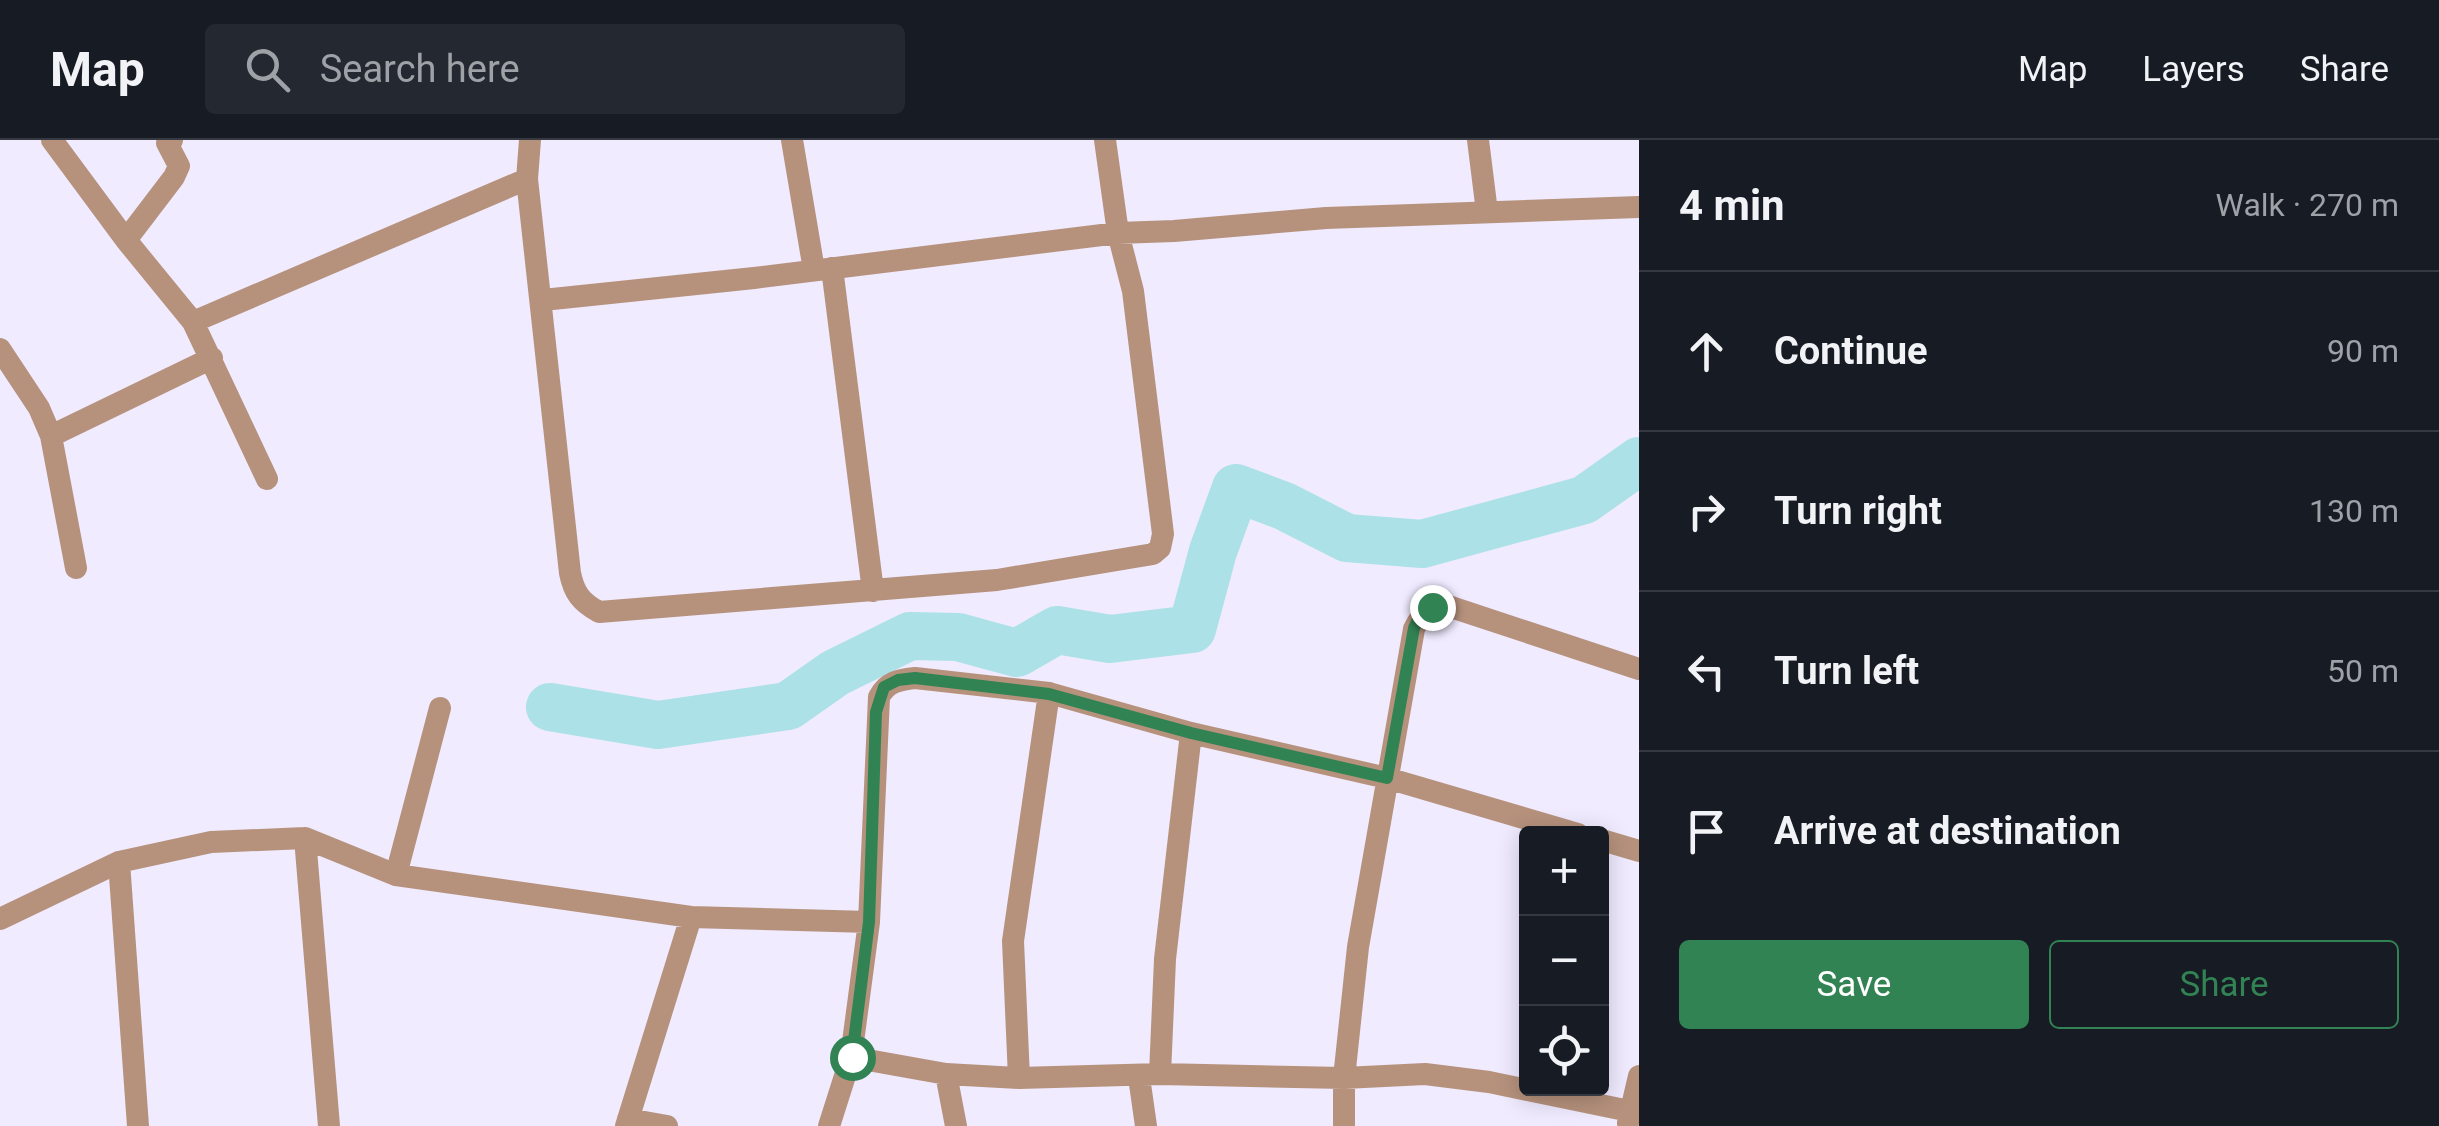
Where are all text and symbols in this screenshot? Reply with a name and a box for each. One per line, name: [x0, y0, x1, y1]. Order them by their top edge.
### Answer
search box: [205, 24, 905, 114]
text: Map: [50, 41, 145, 98]
icon: search: [240, 42, 295, 97]
text: Search here: [320, 47, 520, 91]
text: Map: [2018, 49, 2087, 90]
text: Layers: [2142, 49, 2245, 90]
text: Share: [2300, 49, 2389, 90]
text: 4 min: [1679, 181, 1785, 230]
text: Walk · 270 m: [2216, 186, 2399, 224]
icon: ahead: [1679, 324, 1734, 379]
text: Continue: [1774, 329, 1928, 373]
text: 90 m: [2327, 332, 2399, 370]
icon: right: [1679, 484, 1734, 539]
text: Turn right: [1774, 489, 1942, 533]
text: 130 m: [2309, 492, 2399, 530]
route end: [1410, 585, 1456, 631]
icon: left: [1679, 644, 1734, 699]
text: Turn left: [1774, 649, 1919, 693]
text: 50 m: [2327, 652, 2399, 690]
icon: arrive: [1679, 804, 1734, 859]
text: Arrive at destination: [1774, 809, 2121, 853]
map controls: [1519, 826, 1609, 1096]
button: +: [1519, 826, 1609, 916]
button: −: [1519, 916, 1609, 1006]
button: Save: [1679, 940, 2029, 1029]
button: Share: [2049, 940, 2399, 1029]
button: locate: [1519, 1006, 1609, 1096]
route start: [830, 1035, 876, 1081]

